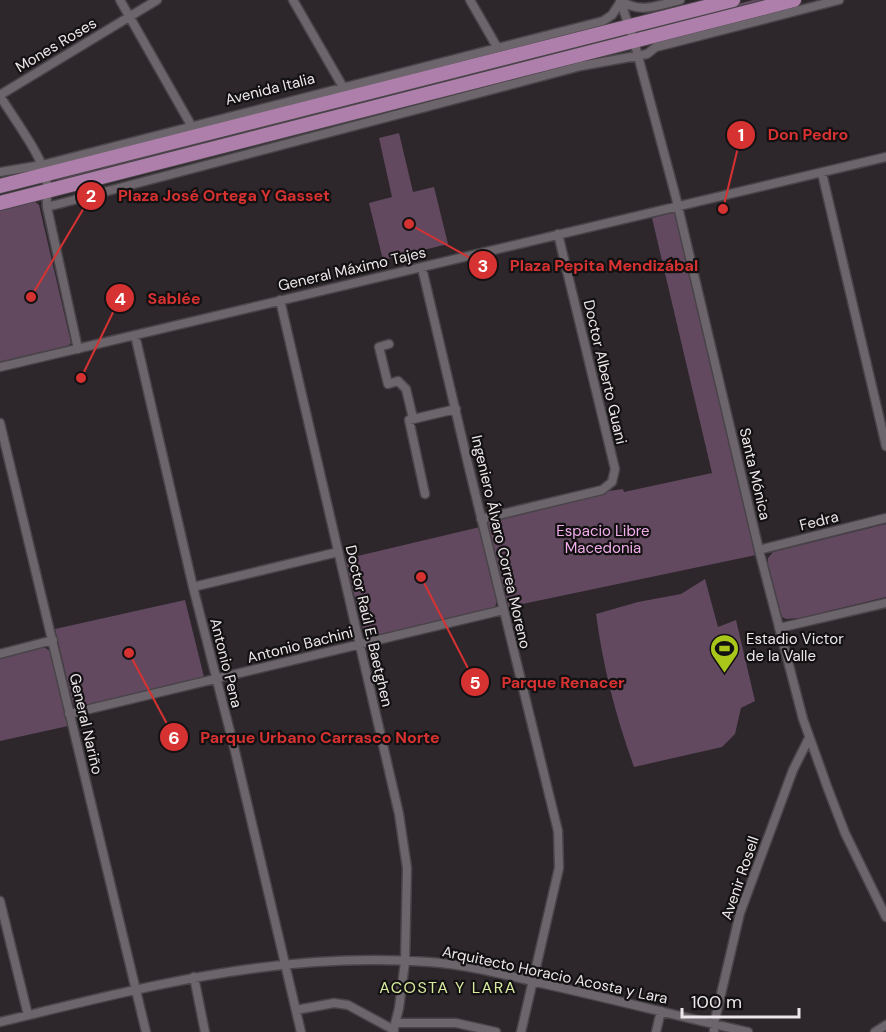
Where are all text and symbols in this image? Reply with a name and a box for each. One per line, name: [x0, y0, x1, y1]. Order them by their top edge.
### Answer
street label: Mones Roses: [12, 13, 100, 77]
street label: Avenida Italia: [223, 68, 317, 110]
callout: Don Pedro: [726, 118, 860, 152]
text: 1: [738, 123, 744, 147]
text: Don Pedro: [768, 124, 848, 145]
callout: Plaza José Ortega Y Gasset: [76, 179, 342, 213]
text: 2: [86, 184, 96, 208]
text: Plaza José Ortega Y Gasset: [118, 185, 330, 206]
street label: General Máximo Tajes: [276, 242, 428, 296]
callout: Plaza Pepita Mendizábal: [468, 248, 710, 282]
text: 3: [478, 254, 488, 278]
text: Plaza Pepita Mendizábal: [510, 255, 698, 276]
callout: Sablée: [105, 281, 212, 315]
text: 4: [114, 287, 126, 311]
text: Sablée: [147, 288, 201, 309]
street label: Doctor Alberto Guani: [579, 298, 631, 446]
street label: Santa Mónica: [735, 426, 775, 522]
street label: Ingeniero Álvaro Correa Moreno: [467, 433, 535, 651]
street label: Fedra: [797, 507, 841, 535]
park label: Espacio Libre Macedonia: [556, 521, 650, 558]
street label: Doctor Raúl E. Baetghen: [341, 543, 397, 709]
street label: Antonio Pena: [205, 616, 247, 710]
street label: Antonio Bachini: [245, 622, 355, 668]
place label: Estadio Victor de la Valle: [746, 629, 844, 666]
sports icon: Estadio Victor de la Valle: [709, 632, 741, 674]
callout: Parque Renacer: [460, 665, 637, 699]
street label: General Nariño: [65, 671, 107, 777]
text: 5: [469, 671, 481, 695]
text: Parque Renacer: [501, 672, 625, 693]
callout: Parque Urbano Carrasco Norte: [159, 720, 452, 754]
text: 6: [168, 726, 180, 750]
text: Parque Urbano Carrasco Norte: [200, 727, 440, 748]
street label: Avenir Rosell: [716, 834, 764, 922]
street label: Arquitecto Horacio Acosta y Lara: [440, 941, 670, 1009]
district label: ACOSTA Y LARA: [379, 977, 517, 998]
scale bar: [682, 981, 799, 1019]
text: 100 m: [691, 990, 742, 1014]

